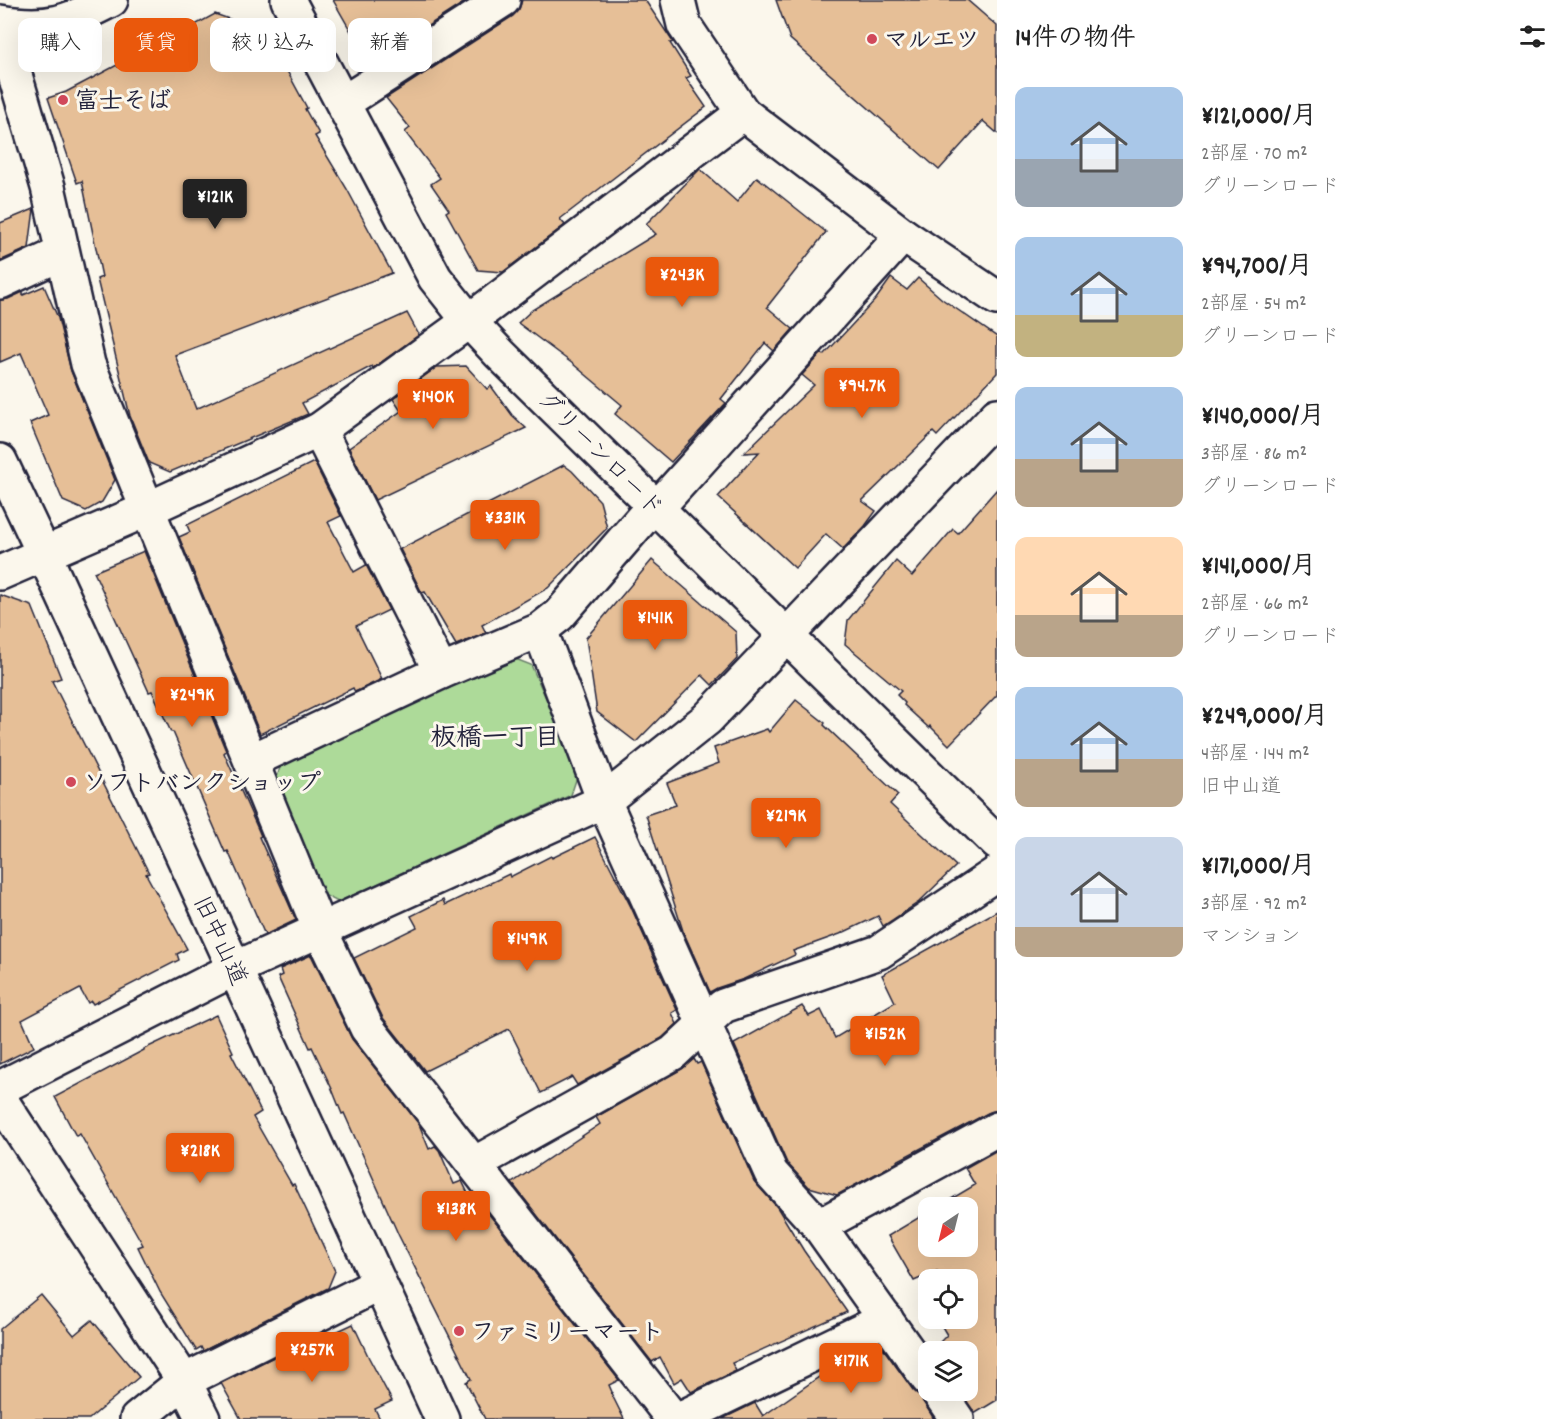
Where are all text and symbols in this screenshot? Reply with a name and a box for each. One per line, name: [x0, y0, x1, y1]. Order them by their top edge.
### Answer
chip: 購入: [18, 18, 102, 72]
chip: 賃貸: [114, 18, 198, 72]
chip: 絞り込み: [210, 18, 336, 72]
chip: 新着: [348, 18, 432, 72]
icon: filters: [1516, 20, 1549, 53]
text: 14件の物件: [1015, 21, 1135, 58]
place label: マルエツ: [884, 25, 980, 59]
marker: マルエツ: [865, 32, 879, 46]
place label: 富士そば: [75, 86, 171, 120]
marker: 富士そば: [56, 93, 70, 107]
text: ¥121,000/月: [1201, 99, 1317, 136]
icon: home: [1063, 111, 1135, 183]
text: 2部屋 · 70 m²: [1201, 141, 1308, 169]
text: グリーンロード: [1201, 174, 1340, 202]
pin: ¥121K: [173, 179, 257, 230]
text: ¥121K: [197, 184, 233, 212]
text: ¥94,700/月: [1201, 249, 1313, 286]
pin: ¥243K: [640, 257, 724, 308]
icon: home: [1063, 261, 1135, 333]
text: ¥243K: [660, 262, 704, 290]
text: 2部屋 · 54 m²: [1201, 291, 1307, 319]
text: グリーンロード: [1201, 324, 1340, 352]
pin: ¥94.7K: [813, 368, 911, 419]
text: ¥94.7K: [838, 373, 886, 401]
pin: ¥140K: [391, 379, 475, 430]
text: ¥140K: [412, 384, 454, 412]
street label: グリーンロード: [528, 384, 670, 526]
text: ¥140,000/月: [1201, 399, 1325, 436]
icon: home: [1063, 411, 1135, 483]
text: 3部屋 · 86 m²: [1201, 441, 1307, 469]
text: グリーンロード: [1201, 474, 1340, 502]
pin: ¥331K: [463, 500, 547, 551]
text: ¥331K: [484, 505, 526, 533]
text: ¥141,000/月: [1201, 549, 1317, 586]
icon: home: [1063, 561, 1135, 633]
text: 2部屋 · 66 m²: [1201, 591, 1309, 619]
pin: ¥141K: [613, 600, 697, 651]
text: ¥141K: [637, 605, 673, 633]
text: グリーンロード: [1201, 624, 1340, 652]
pin: ¥249K: [150, 677, 234, 728]
text: ¥249K: [169, 682, 215, 710]
text: ¥249,000/月: [1201, 699, 1329, 736]
icon: home: [1063, 711, 1135, 783]
district label: 板橋一丁目: [430, 721, 560, 758]
text: 4部屋 · 144 m²: [1201, 741, 1310, 769]
place label: ソフトバンクショップ: [83, 768, 321, 802]
text: 旧中山道: [1201, 774, 1281, 802]
marker: ソフトバンクショップ: [64, 775, 78, 789]
pin: ¥219K: [744, 798, 828, 849]
text: ¥219K: [765, 803, 807, 831]
text: ¥171,000/月: [1201, 849, 1316, 886]
icon: home: [1063, 861, 1135, 933]
street label: 旧中山道: [183, 891, 254, 992]
text: 3部屋 · 92 m²: [1201, 891, 1307, 919]
pin: ¥149K: [485, 921, 569, 972]
text: マンション: [1201, 924, 1300, 952]
text: ¥149K: [507, 926, 547, 954]
pin: ¥152K: [843, 1016, 927, 1067]
text: ¥152K: [864, 1021, 906, 1049]
pin: ¥218K: [158, 1133, 242, 1184]
text: ¥218K: [180, 1138, 220, 1166]
pin: ¥138K: [414, 1191, 498, 1242]
text: ¥138K: [436, 1196, 476, 1224]
north arrow: [918, 1197, 978, 1257]
map controls: [918, 1197, 978, 1401]
button: locate: [918, 1269, 978, 1329]
place label: ファミリーマート: [471, 1317, 664, 1351]
marker: ファミリーマート: [452, 1324, 466, 1338]
pin: ¥257K: [270, 1332, 354, 1383]
text: ¥257K: [290, 1337, 334, 1365]
button: layers: [918, 1341, 978, 1401]
pin: ¥171K: [809, 1343, 893, 1394]
text: ¥171K: [833, 1348, 869, 1376]

